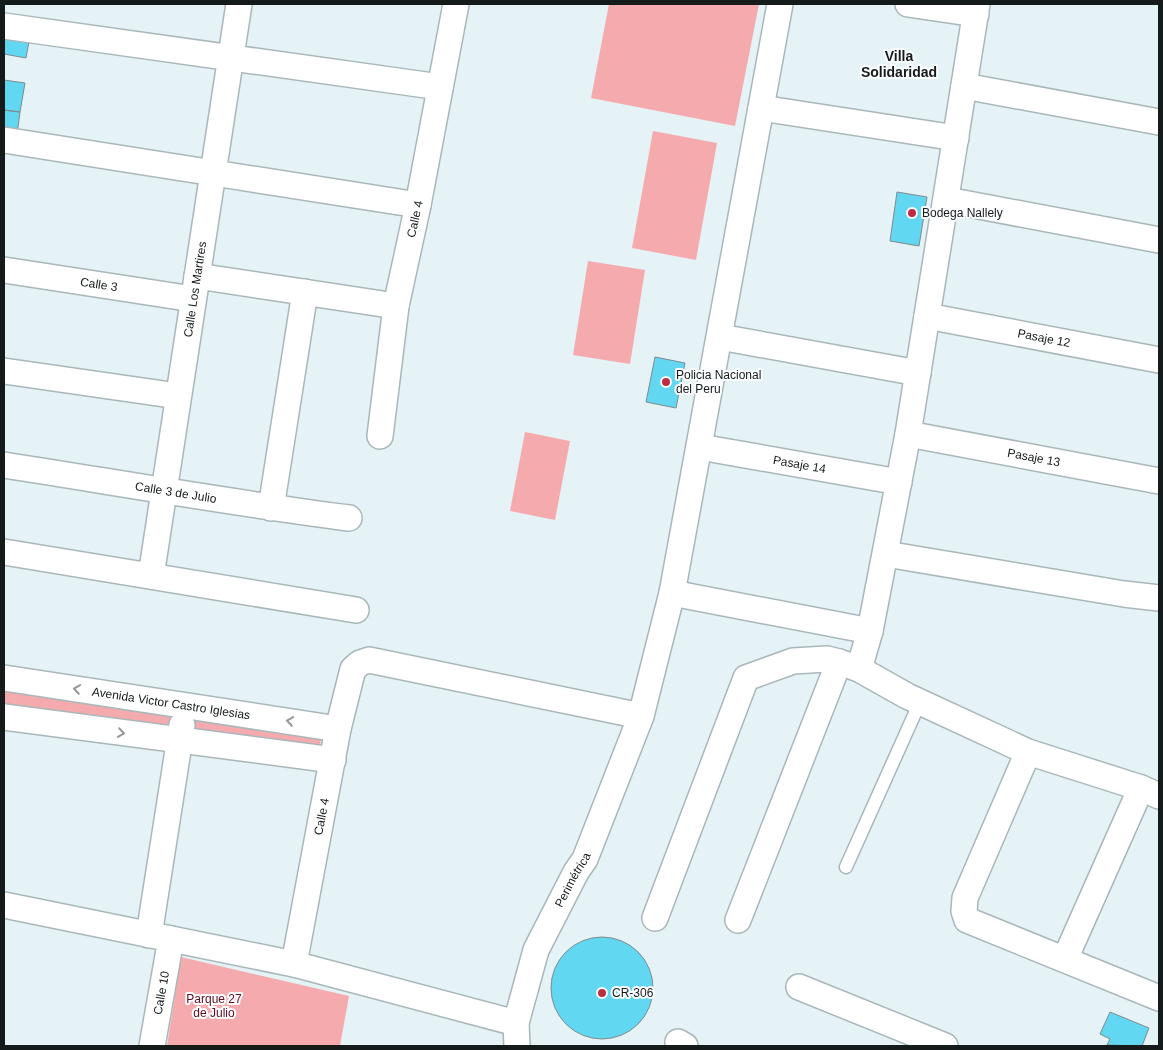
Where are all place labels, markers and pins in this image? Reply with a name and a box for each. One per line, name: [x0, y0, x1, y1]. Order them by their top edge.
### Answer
place label: Bodega Nallely: [922, 206, 1003, 220]
marker: Bodega Nallely: [906, 207, 918, 219]
place label: Policia Nacional del Peru: [676, 368, 761, 396]
marker: Policia Nacional del Peru: [660, 376, 672, 388]
place label: CR-306: [612, 986, 654, 1000]
marker: CR-306: [596, 987, 608, 999]

